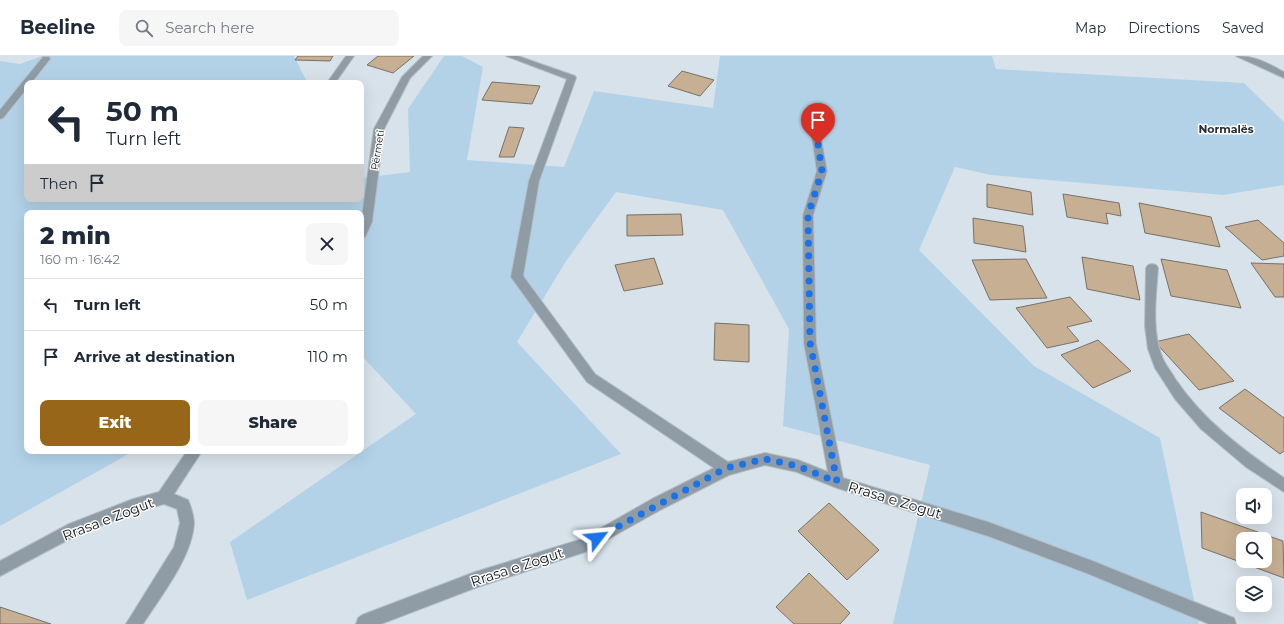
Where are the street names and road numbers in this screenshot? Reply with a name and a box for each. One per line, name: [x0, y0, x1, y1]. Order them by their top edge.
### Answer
street label: Përmeti: [368, 129, 387, 171]
street label: Rrasa e Zogut: [846, 477, 944, 523]
street label: Rrasa e Zogut: [60, 493, 157, 545]
street label: Rrasa e Zogut: [468, 543, 566, 590]

